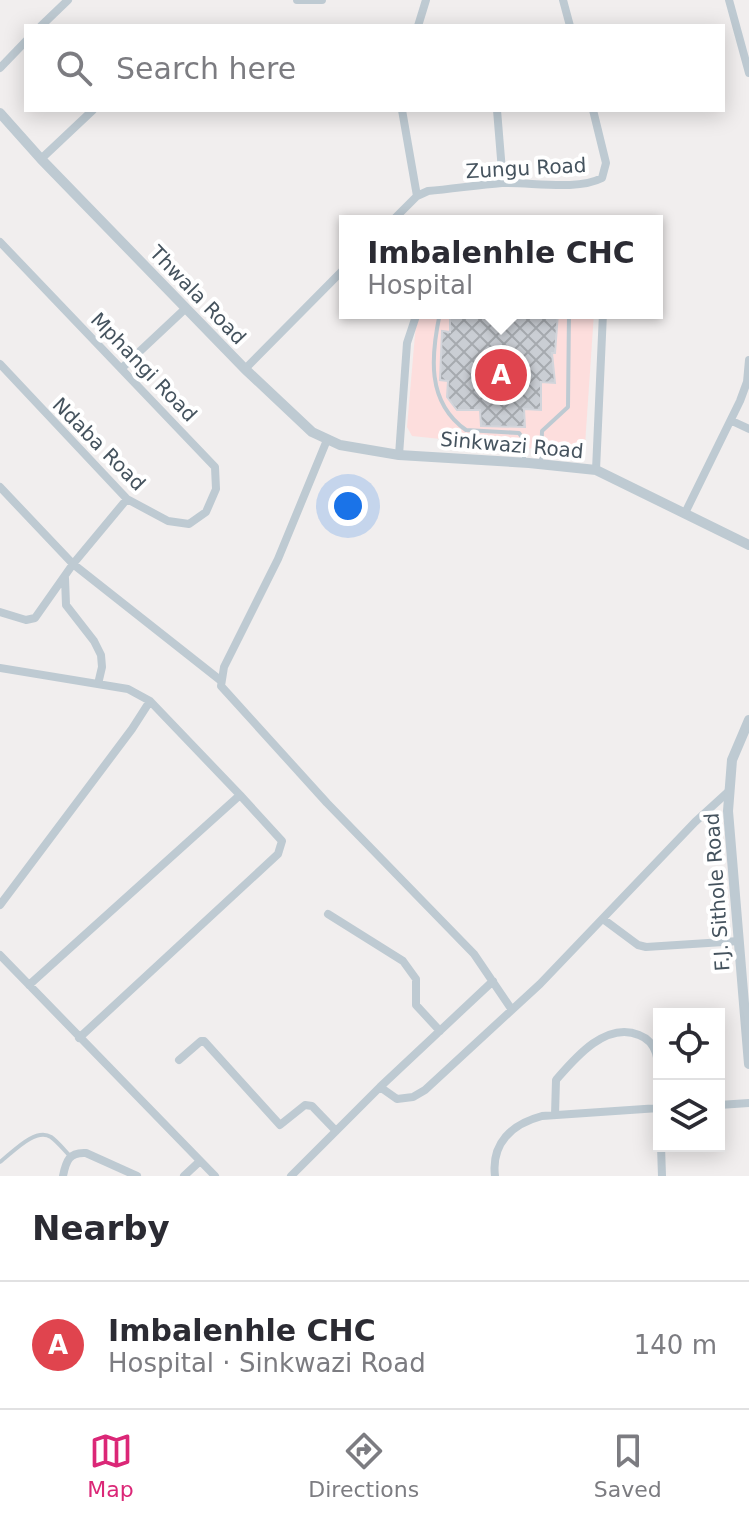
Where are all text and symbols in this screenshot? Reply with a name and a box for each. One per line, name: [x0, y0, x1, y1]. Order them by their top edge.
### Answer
search box: [24, 24, 725, 112]
icon: search: [52, 46, 96, 90]
text: Search here: [116, 51, 296, 86]
street label: Zungu Road: [465, 153, 587, 183]
popup: [339, 215, 663, 319]
text: Imbalenhle CHC: [367, 235, 635, 270]
street label: Thwala Road: [144, 240, 251, 349]
text: Hospital: [367, 270, 473, 300]
street label: Mphangi Road: [86, 307, 202, 427]
pin: A: [475, 345, 527, 405]
street label: Ndaba Road: [48, 393, 150, 495]
street label: Sinkwazi Road: [439, 427, 585, 463]
your location: [328, 486, 368, 526]
street label: F.J. Sithole Road: [699, 812, 735, 972]
map controls: [653, 1008, 725, 1152]
button: locate: [653, 1008, 725, 1080]
button: layers: [653, 1080, 725, 1152]
text: Nearby: [32, 1208, 170, 1248]
text: Imbalenhle CHC: [108, 1313, 376, 1348]
text: A: [48, 1330, 68, 1360]
text: 140 m: [634, 1330, 717, 1360]
text: Hospital · Sinkwazi Road: [108, 1348, 426, 1378]
tab: Map: [87, 1429, 134, 1502]
tab: Directions: [308, 1429, 419, 1502]
tab: Saved: [594, 1429, 662, 1502]

